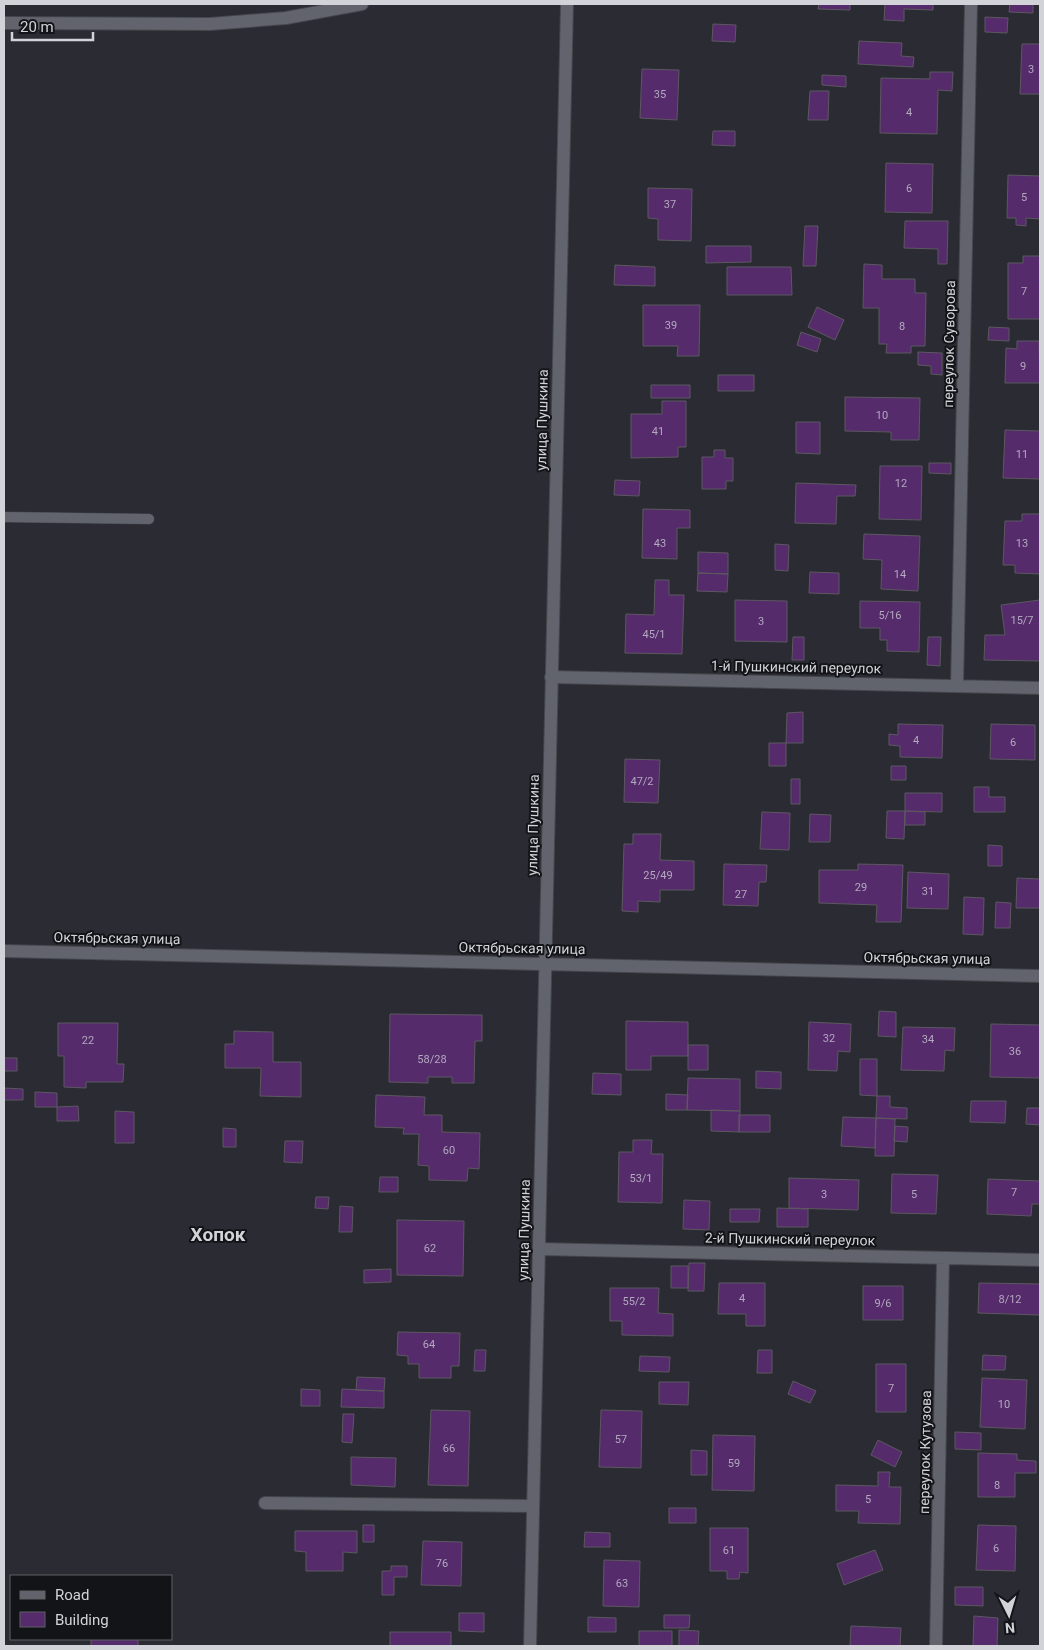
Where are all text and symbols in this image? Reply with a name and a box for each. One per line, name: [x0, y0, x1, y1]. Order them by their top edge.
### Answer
scale bar: [12, 10, 94, 42]
text: 20 m: [20, 18, 54, 36]
house number: 3: [1028, 63, 1034, 76]
house number: 35: [654, 88, 666, 101]
house number: 4: [906, 106, 912, 119]
house number: 6: [906, 182, 912, 195]
house number: 5: [1021, 191, 1027, 204]
house number: 37: [664, 198, 676, 211]
street label: переулок Суворова: [940, 280, 958, 408]
house number: 7: [1021, 285, 1027, 298]
house number: 39: [665, 319, 677, 332]
house number: 8: [899, 320, 905, 333]
house number: 9: [1020, 360, 1026, 373]
street label: улица Пушкина: [533, 369, 551, 471]
house number: 10: [876, 409, 888, 422]
house number: 41: [652, 425, 664, 438]
house number: 11: [1016, 448, 1028, 461]
house number: 12: [895, 477, 907, 490]
house number: 43: [654, 537, 666, 550]
house number: 13: [1016, 537, 1028, 550]
house number: 14: [894, 568, 906, 581]
house number: 5/16: [878, 609, 902, 622]
house number: 15/7: [1010, 614, 1034, 627]
house number: 3: [758, 615, 764, 628]
house number: 45/1: [642, 628, 666, 641]
street label: 1-й Пушкинский переулок: [711, 658, 882, 676]
house number: 4: [913, 734, 919, 747]
house number: 6: [1010, 736, 1016, 749]
street label: улица Пушкина: [524, 774, 542, 876]
house number: 47/2: [630, 775, 654, 788]
house number: 25/49: [643, 869, 673, 882]
house number: 29: [855, 881, 867, 894]
house number: 31: [922, 885, 934, 898]
house number: 27: [735, 888, 747, 901]
street label: Октябрьская улица: [53, 929, 181, 947]
street label: Октябрьская улица: [458, 939, 586, 957]
street label: Октябрьская улица: [863, 949, 991, 967]
house number: 32: [823, 1032, 835, 1045]
house number: 34: [922, 1033, 934, 1046]
house number: 22: [82, 1034, 94, 1047]
house number: 36: [1009, 1045, 1021, 1058]
house number: 58/28: [417, 1053, 447, 1066]
house number: 60: [443, 1144, 455, 1157]
house number: 53/1: [629, 1172, 653, 1185]
street label: улица Пушкина: [515, 1179, 533, 1281]
house number: 7: [1011, 1186, 1017, 1199]
house number: 3: [821, 1188, 827, 1201]
house number: 5: [911, 1188, 917, 1201]
district label: Хопок: [191, 1223, 246, 1246]
street label: 2-й Пушкинский переулок: [705, 1230, 876, 1248]
house number: 62: [424, 1242, 436, 1255]
house number: 4: [739, 1292, 745, 1305]
house number: 8/12: [998, 1293, 1022, 1306]
house number: 55/2: [622, 1295, 646, 1308]
house number: 9/6: [875, 1297, 891, 1310]
house number: 64: [423, 1338, 435, 1351]
house number: 7: [888, 1382, 894, 1395]
street label: переулок Кутузова: [916, 1390, 934, 1514]
house number: 10: [998, 1398, 1010, 1411]
house number: 57: [615, 1433, 627, 1446]
house number: 66: [443, 1442, 455, 1455]
house number: 59: [728, 1457, 740, 1470]
house number: 8: [994, 1479, 1000, 1492]
house number: 5: [865, 1493, 871, 1506]
house number: 6: [993, 1542, 999, 1555]
house number: 61: [723, 1544, 735, 1557]
house number: 76: [436, 1557, 448, 1570]
legend: [10, 1575, 172, 1640]
house number: 63: [616, 1577, 628, 1590]
text: Road: [55, 1586, 89, 1604]
north arrow: [984, 1590, 1034, 1640]
text: Building: [55, 1611, 109, 1629]
text: N: [1005, 1620, 1016, 1636]

